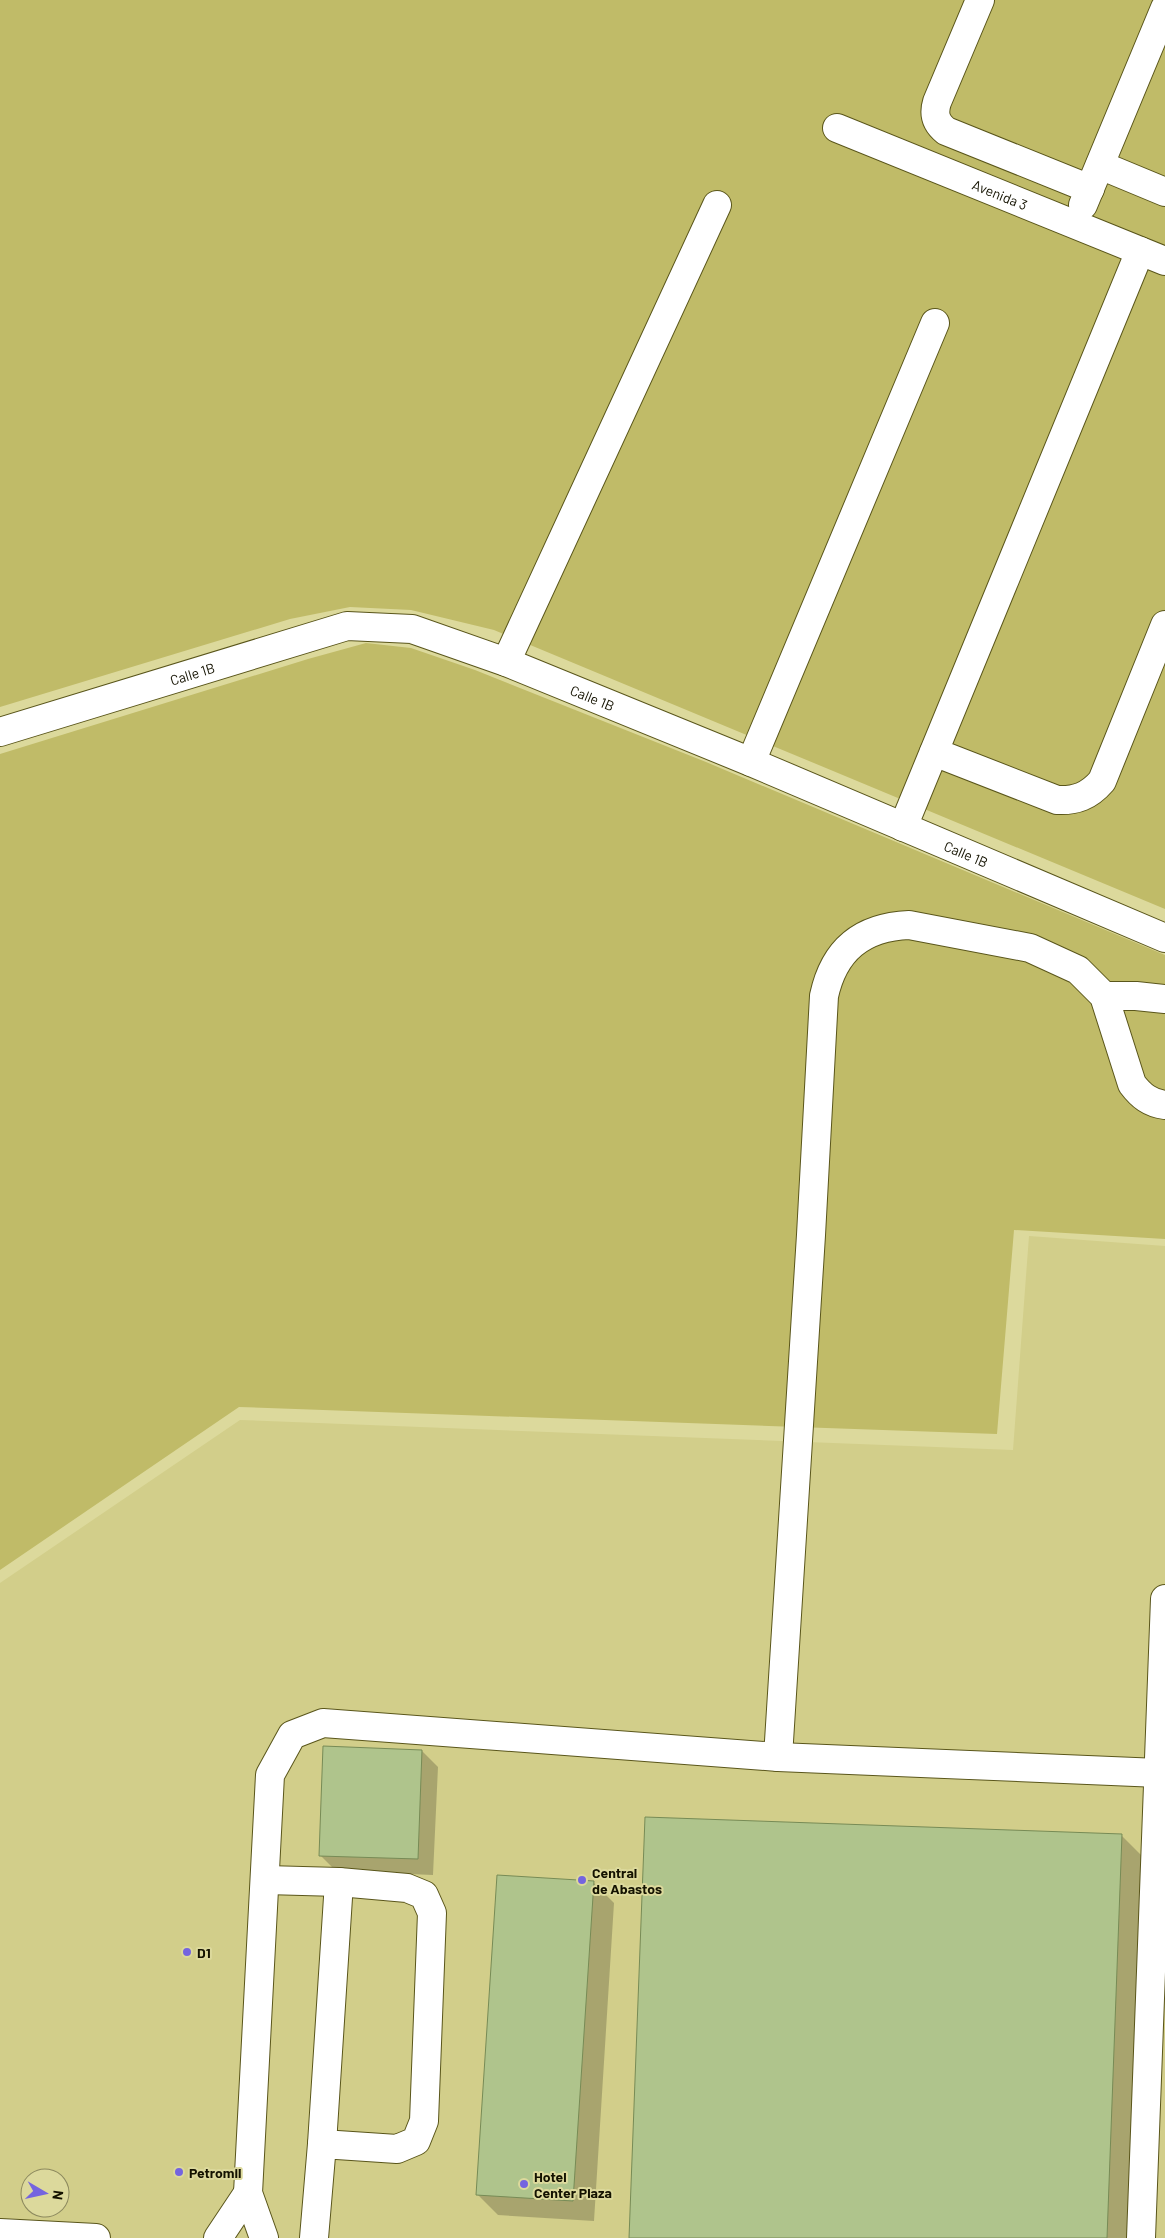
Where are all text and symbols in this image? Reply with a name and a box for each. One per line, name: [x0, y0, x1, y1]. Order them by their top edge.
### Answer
street label: Avenida 3: [970, 175, 1030, 213]
street label: Calle 1B: [168, 658, 217, 688]
street label: Calle 1B: [568, 681, 617, 714]
street label: Calle 1B: [942, 837, 991, 870]
place label: Central de Abastos: [592, 1864, 662, 1897]
marker: Central de Abastos: [576, 1874, 588, 1886]
place label: D1: [197, 1944, 211, 1961]
marker: D1: [181, 1946, 193, 1958]
place label: Petromil: [189, 2164, 241, 2181]
marker: Petromil: [173, 2166, 185, 2178]
north arrow: [20, 2168, 70, 2218]
place label: Hotel Center Plaza: [534, 2168, 612, 2201]
marker: Hotel Center Plaza: [518, 2178, 530, 2190]
text: N: [49, 2189, 67, 2201]

